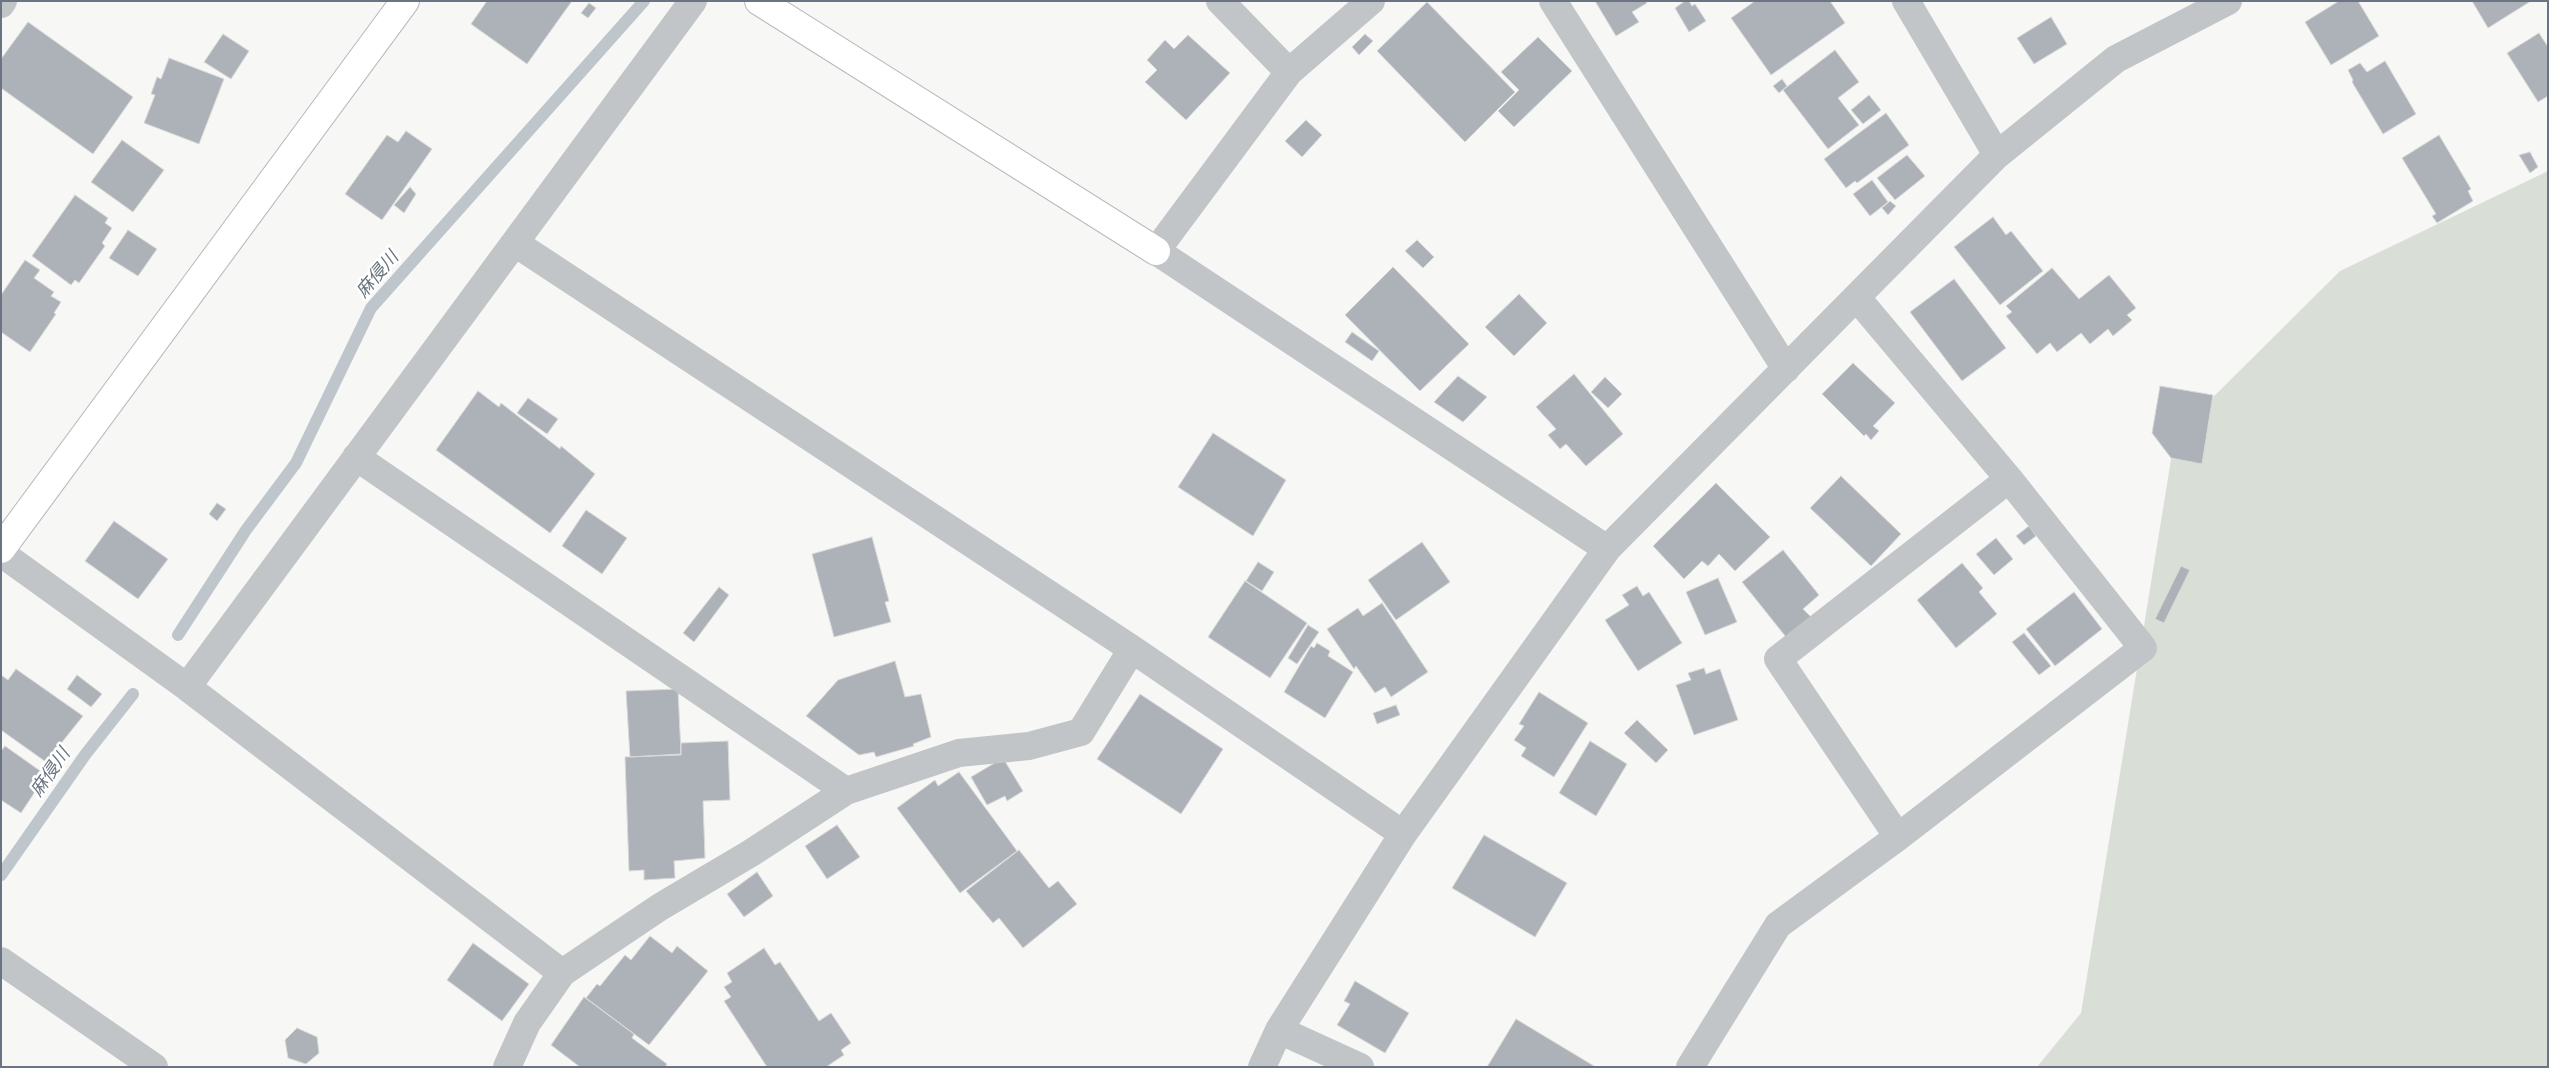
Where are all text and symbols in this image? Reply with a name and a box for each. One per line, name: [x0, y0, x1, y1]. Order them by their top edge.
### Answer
water label: 麻侵川: [352, 247, 404, 303]
water label: 麻侵川: [27, 745, 75, 801]

